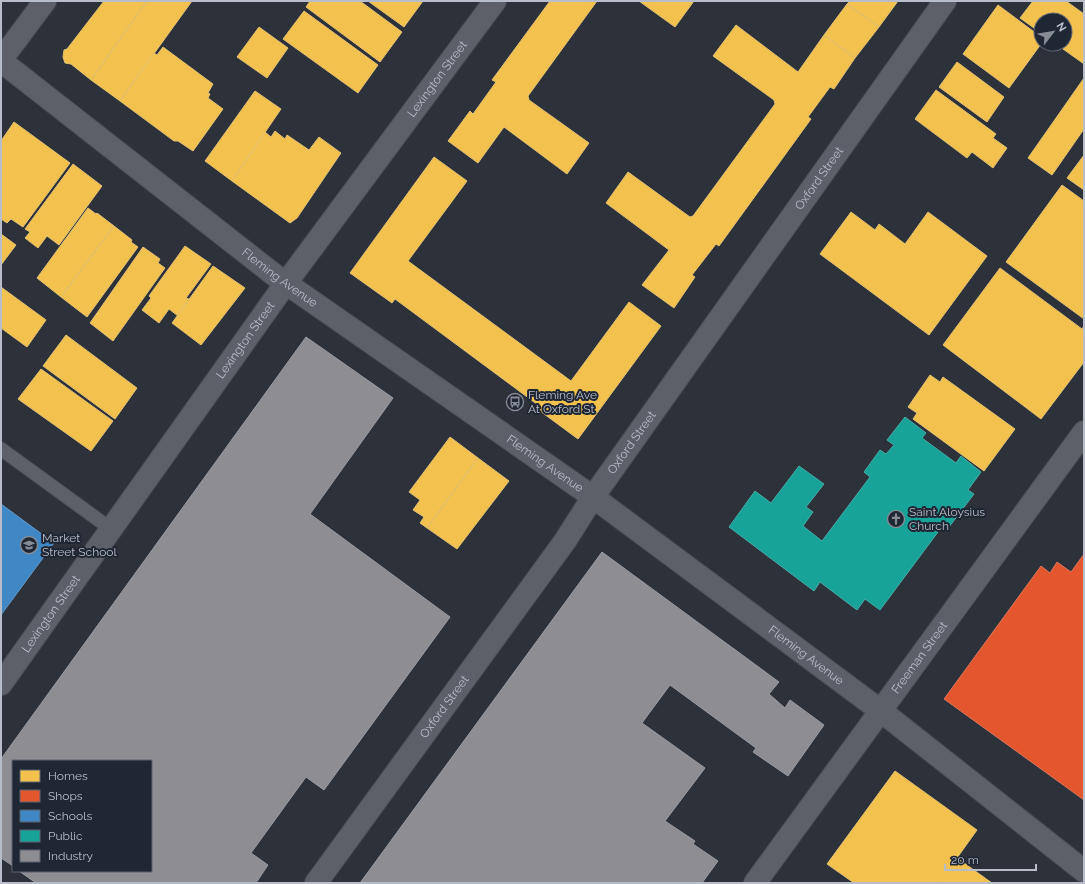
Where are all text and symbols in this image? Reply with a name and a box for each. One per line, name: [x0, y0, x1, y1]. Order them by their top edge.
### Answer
north arrow: [1033, 12, 1073, 52]
text: N: [1053, 20, 1069, 34]
street label: Lexington Street: [404, 38, 470, 120]
street label: Oxford Street: [792, 144, 846, 212]
street label: Fleming Avenue: [239, 245, 320, 310]
street label: Lexington Street: [213, 299, 278, 381]
place label: Fleming Ave At Oxford St: [528, 388, 597, 416]
bus stop icon: Fleming Ave At Oxford St: [505, 392, 525, 412]
street label: Oxford Street: [605, 408, 659, 477]
street label: Fleming Avenue: [504, 432, 586, 495]
place label: Saint Aloysius Church: [909, 505, 985, 533]
church icon: Saint Aloysius Church: [886, 509, 906, 529]
place label: Market Street School: [42, 531, 117, 559]
school or university icon: Market Street School: [19, 535, 39, 555]
street label: Lexington Street: [19, 573, 83, 655]
street label: Freeman Street: [889, 619, 950, 696]
street label: Fleming Avenue: [766, 623, 847, 688]
street label: Oxford Street: [417, 673, 472, 741]
legend: [12, 760, 152, 872]
text: Homes: [48, 769, 88, 783]
text: Shops: [48, 789, 83, 803]
text: Schools: [48, 809, 92, 823]
text: Public: [48, 829, 83, 843]
scale bar: [945, 846, 1036, 872]
text: Industry: [48, 849, 94, 863]
text: 20 m: [951, 853, 979, 867]

